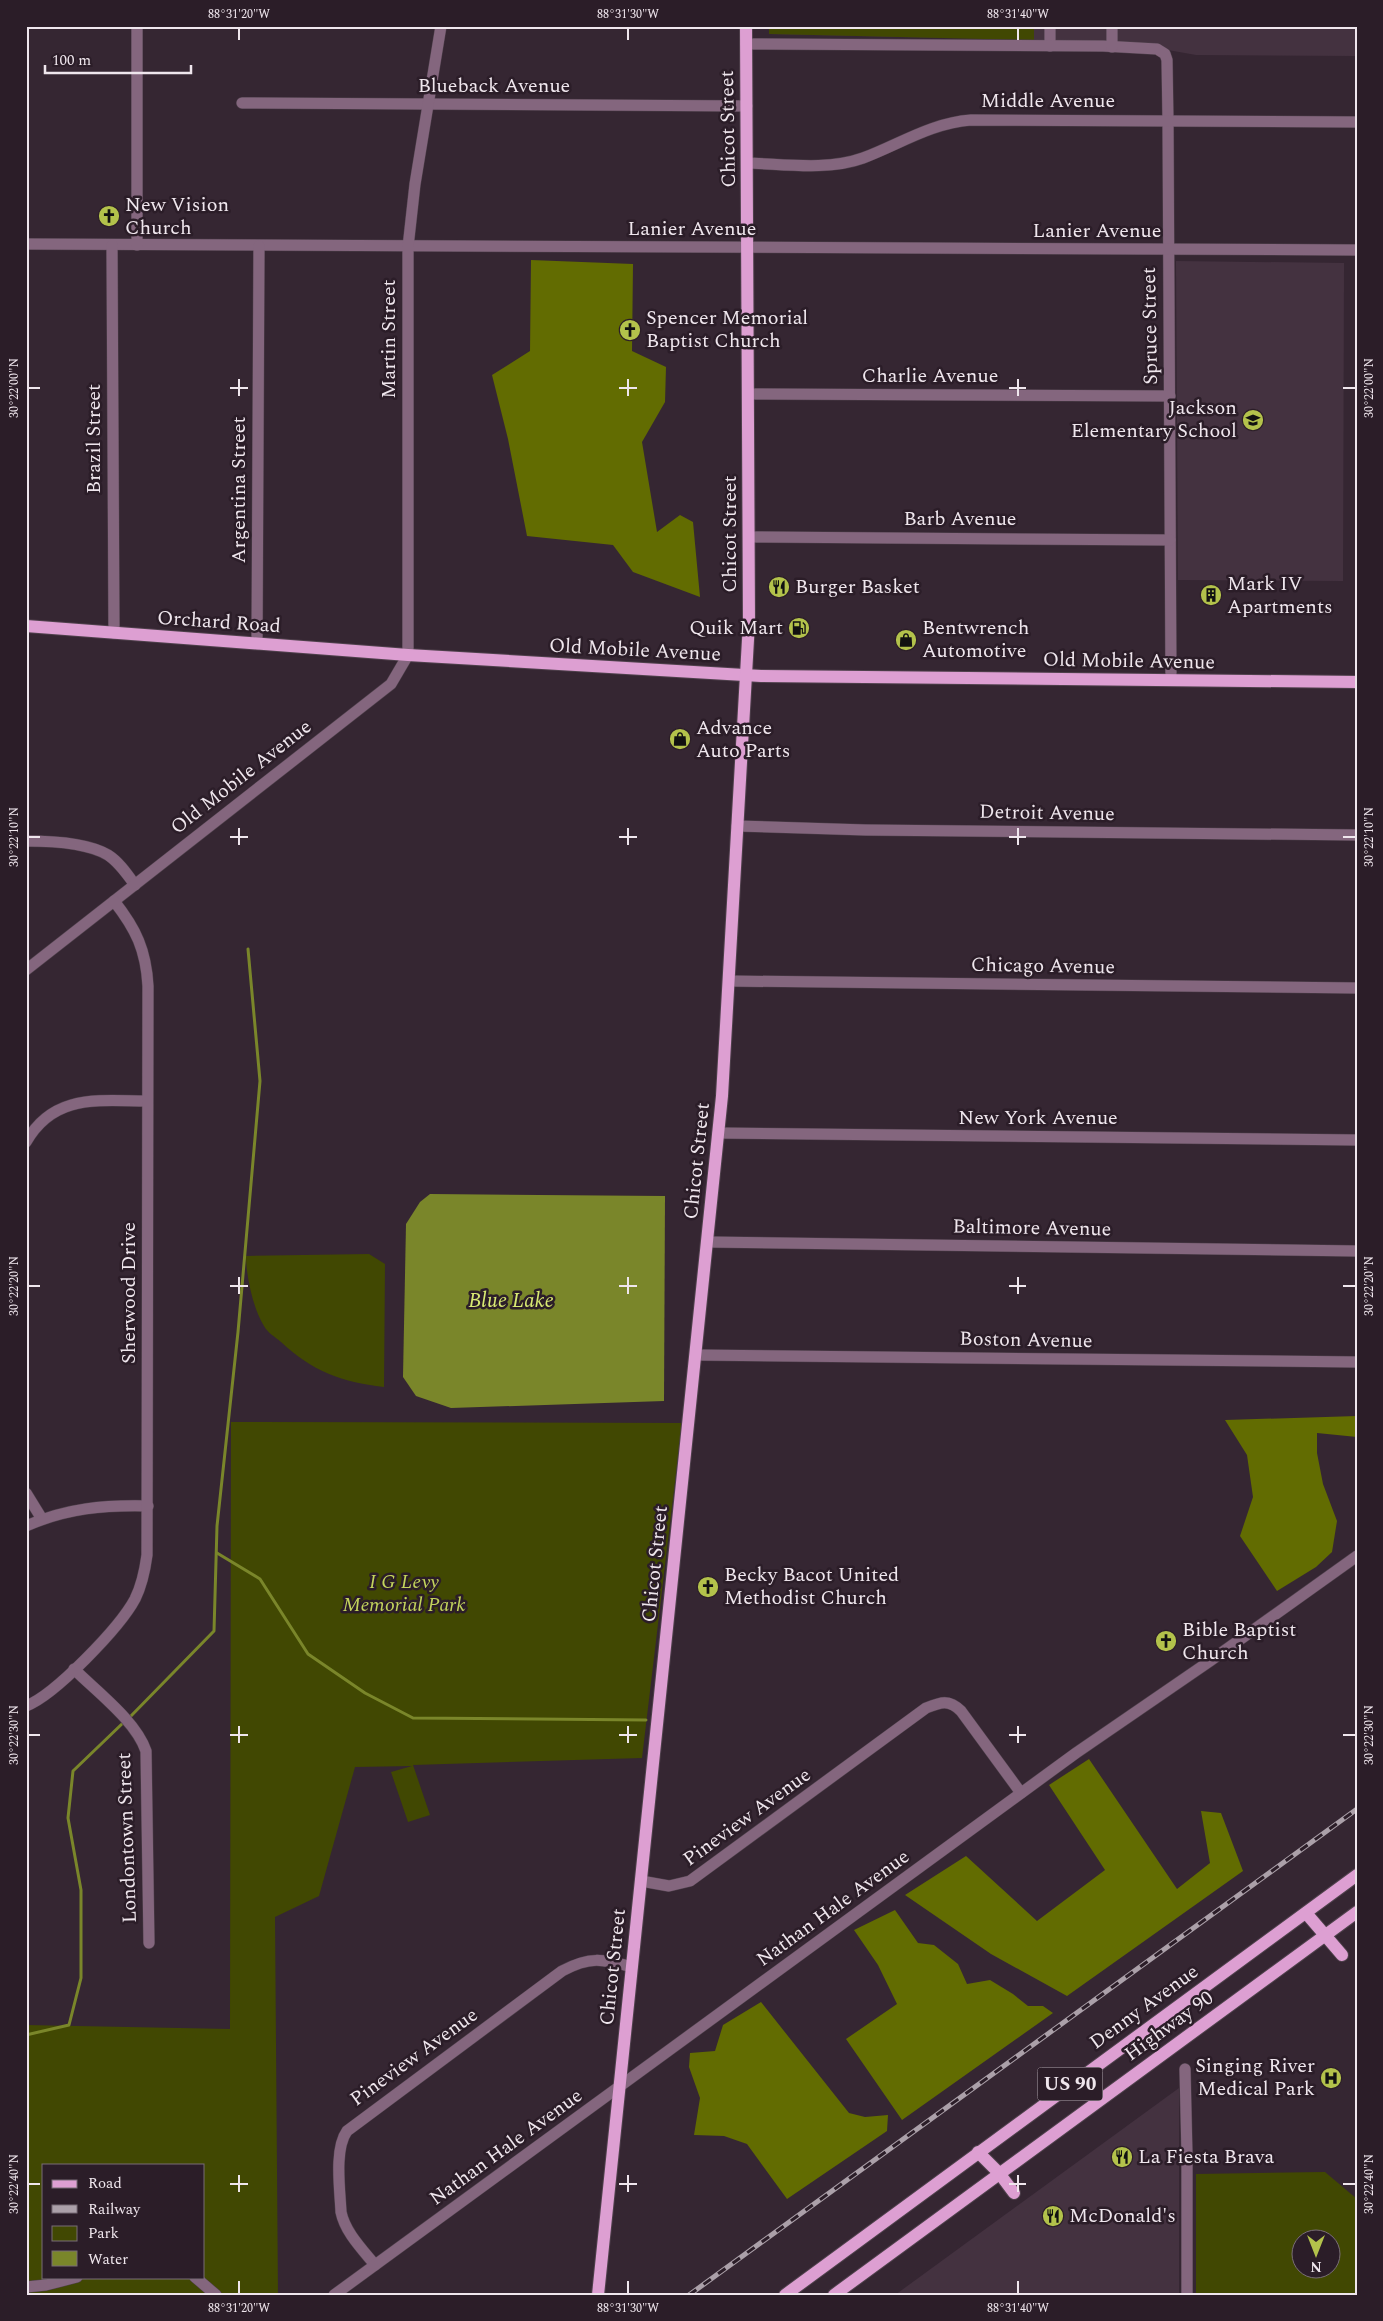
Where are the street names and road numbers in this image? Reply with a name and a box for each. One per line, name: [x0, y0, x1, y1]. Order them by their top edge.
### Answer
street label: Chicot Street: [712, 70, 744, 188]
street label: Blueback Avenue: [418, 71, 570, 101]
street label: Middle Avenue: [981, 86, 1115, 116]
street label: Lanier Avenue: [628, 214, 756, 244]
street label: Lanier Avenue: [1033, 216, 1161, 246]
street label: Spruce Street: [1134, 267, 1166, 385]
street label: Martin Street: [374, 279, 404, 399]
street label: Charlie Avenue: [862, 361, 998, 391]
street label: Brazil Street: [79, 384, 109, 494]
street label: Argentina Street: [224, 416, 254, 564]
street label: Chicot Street: [715, 475, 745, 593]
street label: Barb Avenue: [903, 504, 1017, 534]
street label: Orchard Road: [156, 603, 282, 641]
street label: Old Mobile Avenue: [548, 631, 722, 669]
street label: Old Mobile Avenue: [1043, 645, 1215, 677]
street label: Old Mobile Avenue: [164, 712, 318, 842]
street label: Detroit Avenue: [979, 797, 1115, 829]
street label: Chicago Avenue: [971, 950, 1115, 982]
street label: Chicot Street: [676, 1101, 718, 1221]
street label: New York Avenue: [958, 1103, 1118, 1133]
street label: Baltimore Avenue: [952, 1212, 1112, 1244]
street label: Sherwood Drive: [114, 1222, 144, 1364]
street label: Boston Avenue: [959, 1324, 1093, 1356]
street label: Chicot Street: [634, 1504, 676, 1624]
street label: Londontown Street: [109, 1752, 145, 1924]
street label: Pineview Avenue: [677, 1760, 817, 1874]
street label: Nathan Hale Avenue: [750, 1842, 916, 1974]
street label: Chicot Street: [592, 1907, 634, 2027]
street label: Denny Avenue: [1083, 1957, 1205, 2057]
street label: Highway 90: [1118, 1983, 1220, 2069]
street label: Pineview Avenue: [344, 2000, 484, 2114]
road number: US 90: [1038, 2068, 1102, 2100]
street label: Nathan Hale Avenue: [423, 2081, 589, 2213]

